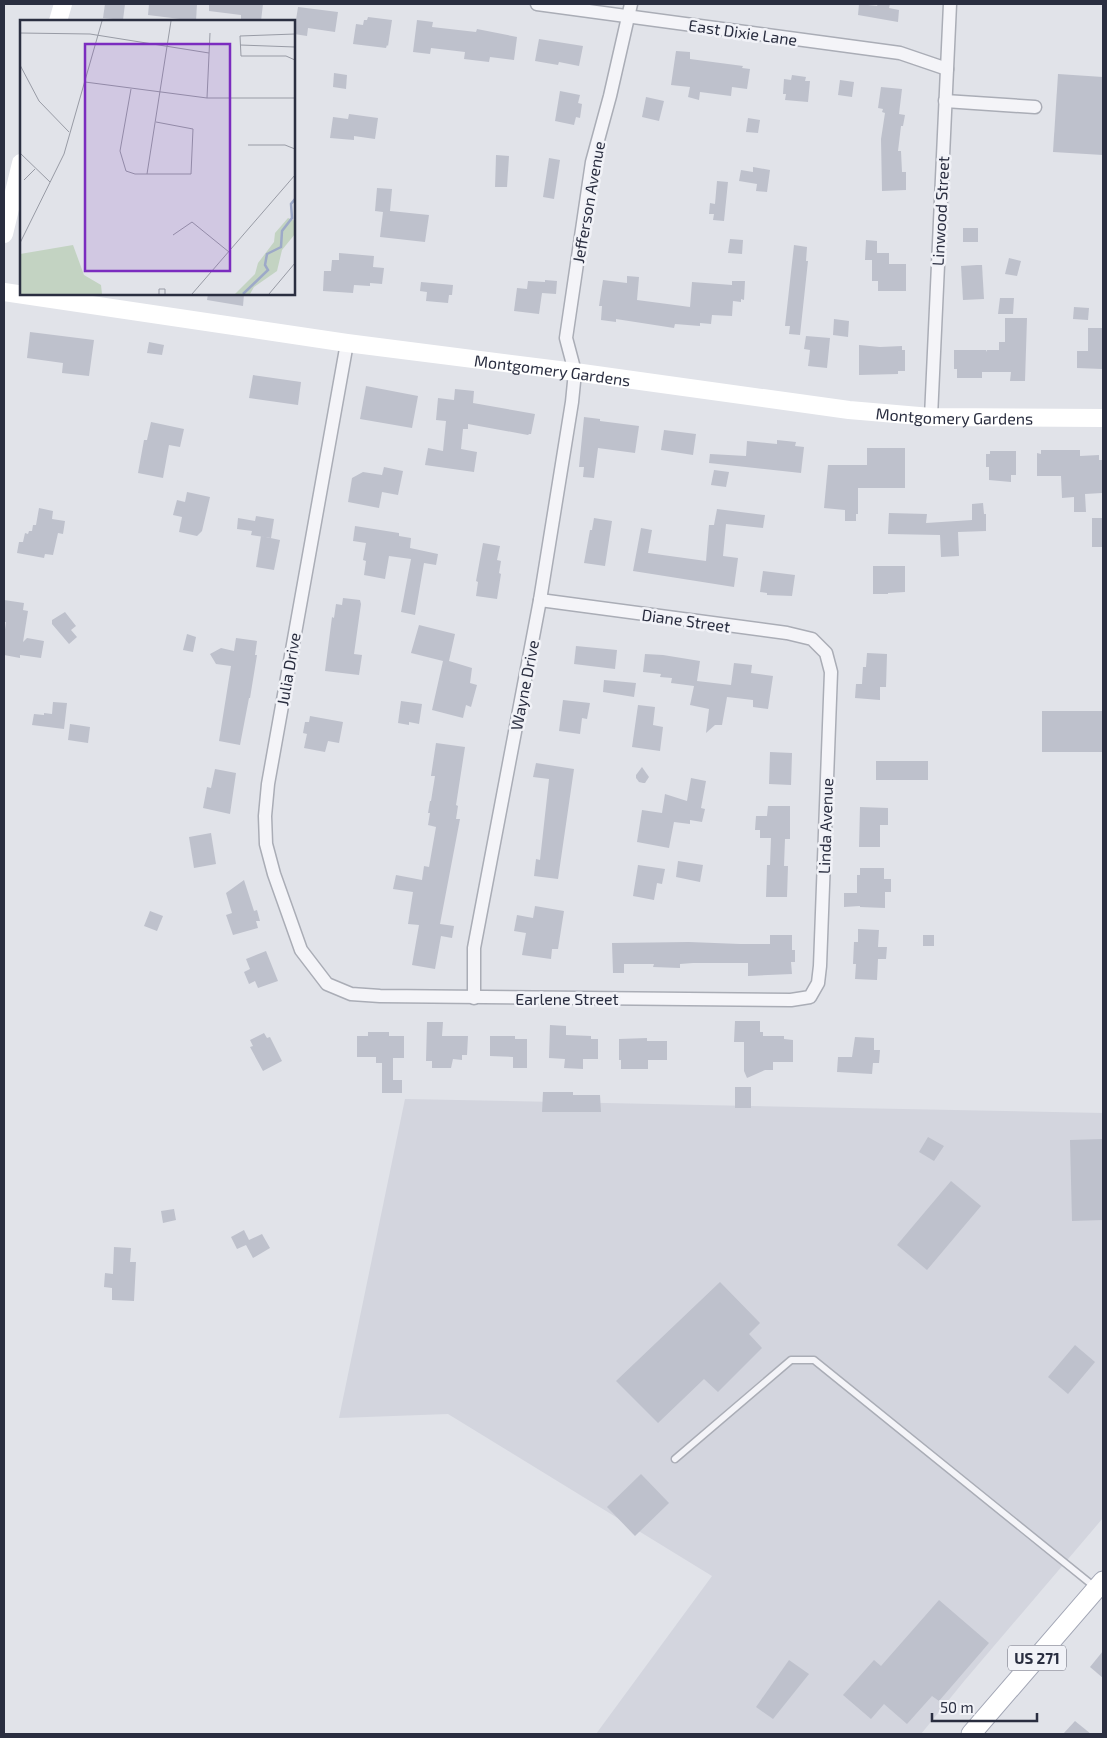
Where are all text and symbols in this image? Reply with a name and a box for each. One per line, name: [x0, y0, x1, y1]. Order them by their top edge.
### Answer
street label: East Dixie Lane: [687, 15, 799, 49]
inset map: [20, 20, 295, 295]
street label: Jefferson Avenue: [568, 139, 608, 265]
street label: Linwood Street: [928, 156, 952, 266]
street label: Montgomery Gardens: [473, 350, 632, 389]
street label: Montgomery Gardens: [875, 403, 1033, 427]
street label: Diane Street: [640, 604, 732, 636]
street label: Julia Drive: [272, 631, 304, 707]
street label: Wayne Drive: [506, 638, 542, 732]
street label: Linda Avenue: [814, 778, 836, 874]
street label: Earlene Street: [515, 989, 619, 1008]
road number: US 271: [1008, 1646, 1066, 1670]
scale bar: [932, 1690, 1037, 1722]
text: 50 m: [940, 1698, 974, 1716]

